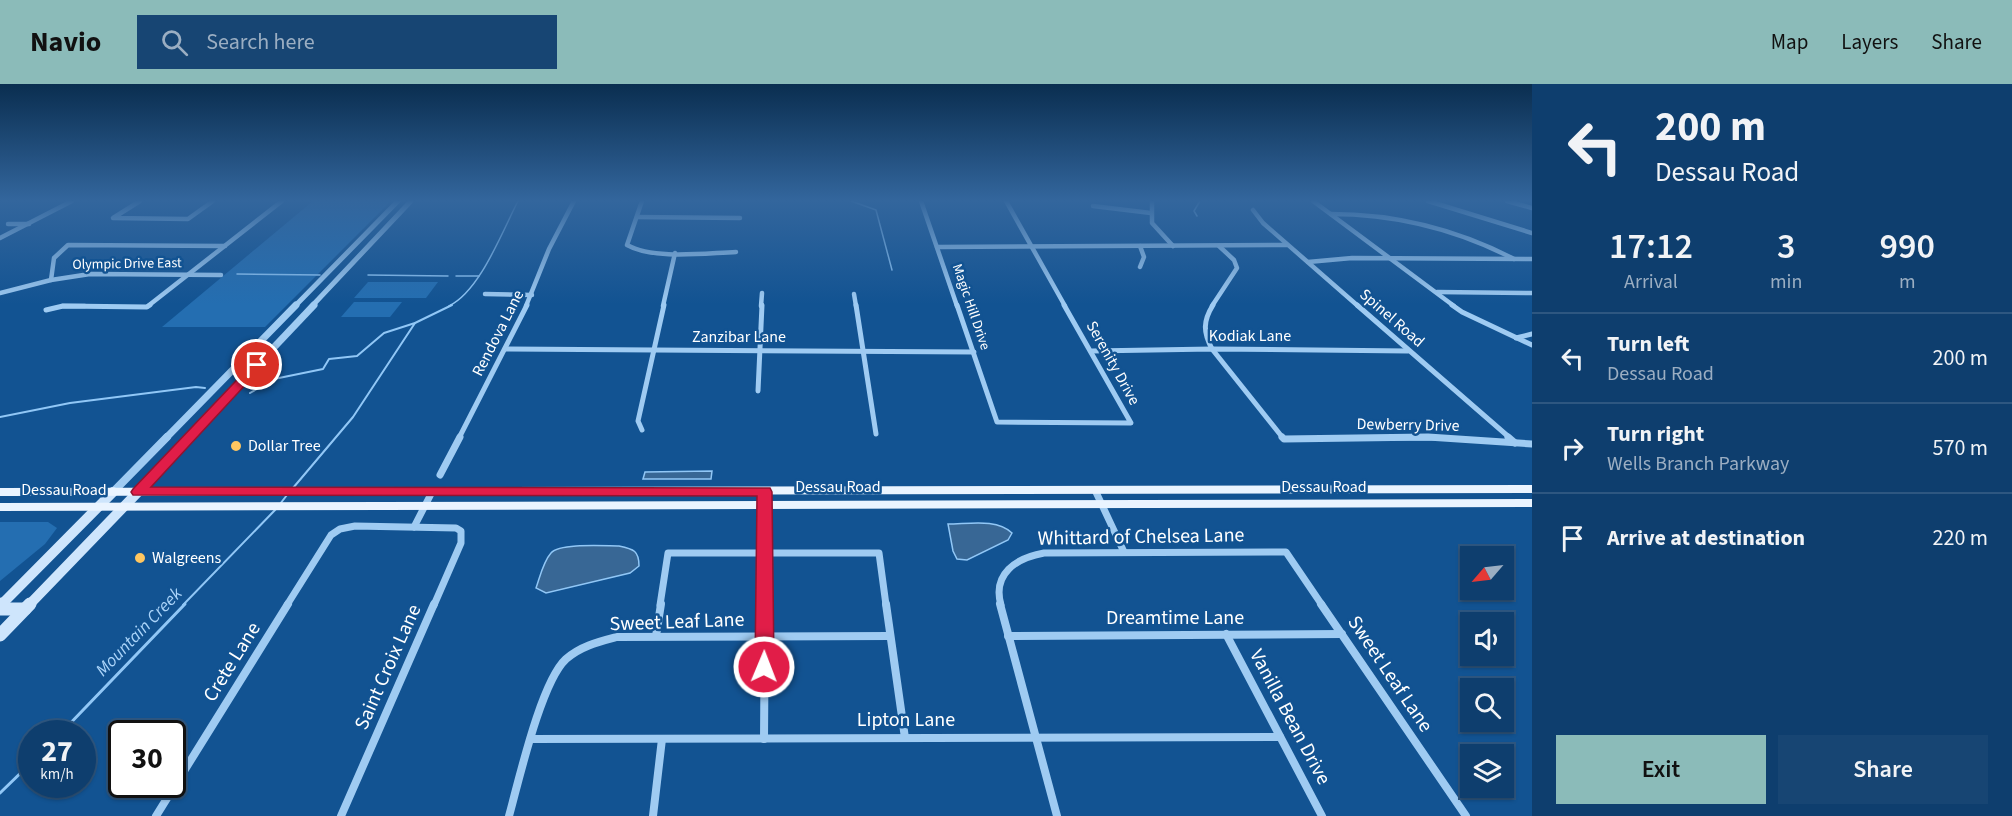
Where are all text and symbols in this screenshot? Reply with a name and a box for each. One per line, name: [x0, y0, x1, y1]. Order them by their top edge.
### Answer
search box: [137, 15, 557, 69]
text: Navio: [30, 22, 101, 62]
icon: search: [158, 26, 191, 59]
text: Search here: [206, 26, 315, 58]
text: Map: [1771, 27, 1808, 57]
text: Layers: [1841, 27, 1898, 57]
text: Share: [1931, 27, 1982, 57]
text: 200 m: [1655, 97, 1766, 157]
icon: left: [1556, 108, 1634, 186]
text: Dessau Road: [1655, 153, 1799, 192]
text: 17:12: [1609, 221, 1693, 272]
text: 3: [1777, 221, 1795, 272]
text: 990: [1879, 221, 1935, 272]
street label: Olympic Drive East: [72, 253, 182, 275]
street label: Magic Hill Drive: [947, 261, 995, 353]
text: Arrival: [1624, 268, 1678, 296]
text: min: [1770, 268, 1802, 296]
text: m: [1899, 268, 1915, 296]
street label: Spinel Road: [1355, 284, 1429, 352]
street label: Rendova Lane: [467, 286, 529, 380]
street label: Serenity Drive: [1081, 317, 1145, 409]
street label: Kodiak Lane: [1209, 325, 1291, 347]
street label: Zanzibar Lane: [692, 326, 786, 348]
text: Turn left: [1607, 328, 1689, 360]
pin: [231, 339, 282, 390]
icon: left: [1556, 342, 1589, 375]
text: 200 m: [1933, 342, 1988, 374]
icon: arrive: [240, 348, 273, 381]
text: Dessau Road: [1607, 360, 1714, 388]
street label: Dewberry Drive: [1356, 413, 1460, 437]
text: Turn right: [1607, 418, 1704, 450]
icon: right: [1556, 432, 1589, 465]
text: 570 m: [1933, 432, 1988, 464]
place label: Dollar Tree: [248, 435, 321, 457]
marker: Dollar Tree: [229, 439, 243, 453]
text: Wells Branch Parkway: [1607, 450, 1789, 478]
street label: Dessau Road: [795, 476, 881, 498]
street label: Dessau Road: [1281, 476, 1367, 498]
street label: Dessau Road: [21, 479, 107, 501]
street label: Whittard of Chelsea Lane: [1037, 521, 1245, 553]
icon: arrive: [1556, 522, 1589, 555]
text: Arrive at destination: [1607, 522, 1805, 554]
text: 220 m: [1933, 522, 1988, 554]
north arrow: [1460, 546, 1514, 600]
map controls: [1460, 546, 1514, 798]
place label: Walgreens: [152, 547, 222, 569]
marker: Walgreens: [133, 551, 147, 565]
water label: Mountain Creek: [90, 582, 188, 682]
street label: Saint Croix Lane: [348, 600, 428, 734]
street label: Dreamtime Lane: [1106, 604, 1244, 632]
street label: Sweet Leaf Lane: [609, 606, 745, 638]
street label: Sweet Leaf Lane: [1341, 610, 1439, 738]
button: sound: [1460, 612, 1514, 666]
street label: Crete Lane: [197, 617, 267, 707]
position arrow: [732, 635, 796, 699]
street label: Vanilla Bean Drive: [1242, 644, 1338, 790]
button: search: [1460, 678, 1514, 732]
street label: Lipton Lane: [857, 706, 955, 734]
speed limit sign: 30: [108, 720, 186, 798]
text: 27: [41, 730, 73, 773]
button: Exit: [1556, 735, 1766, 804]
button: Share: [1778, 735, 1988, 804]
button: layers: [1460, 744, 1514, 798]
text: km/h: [40, 764, 74, 785]

